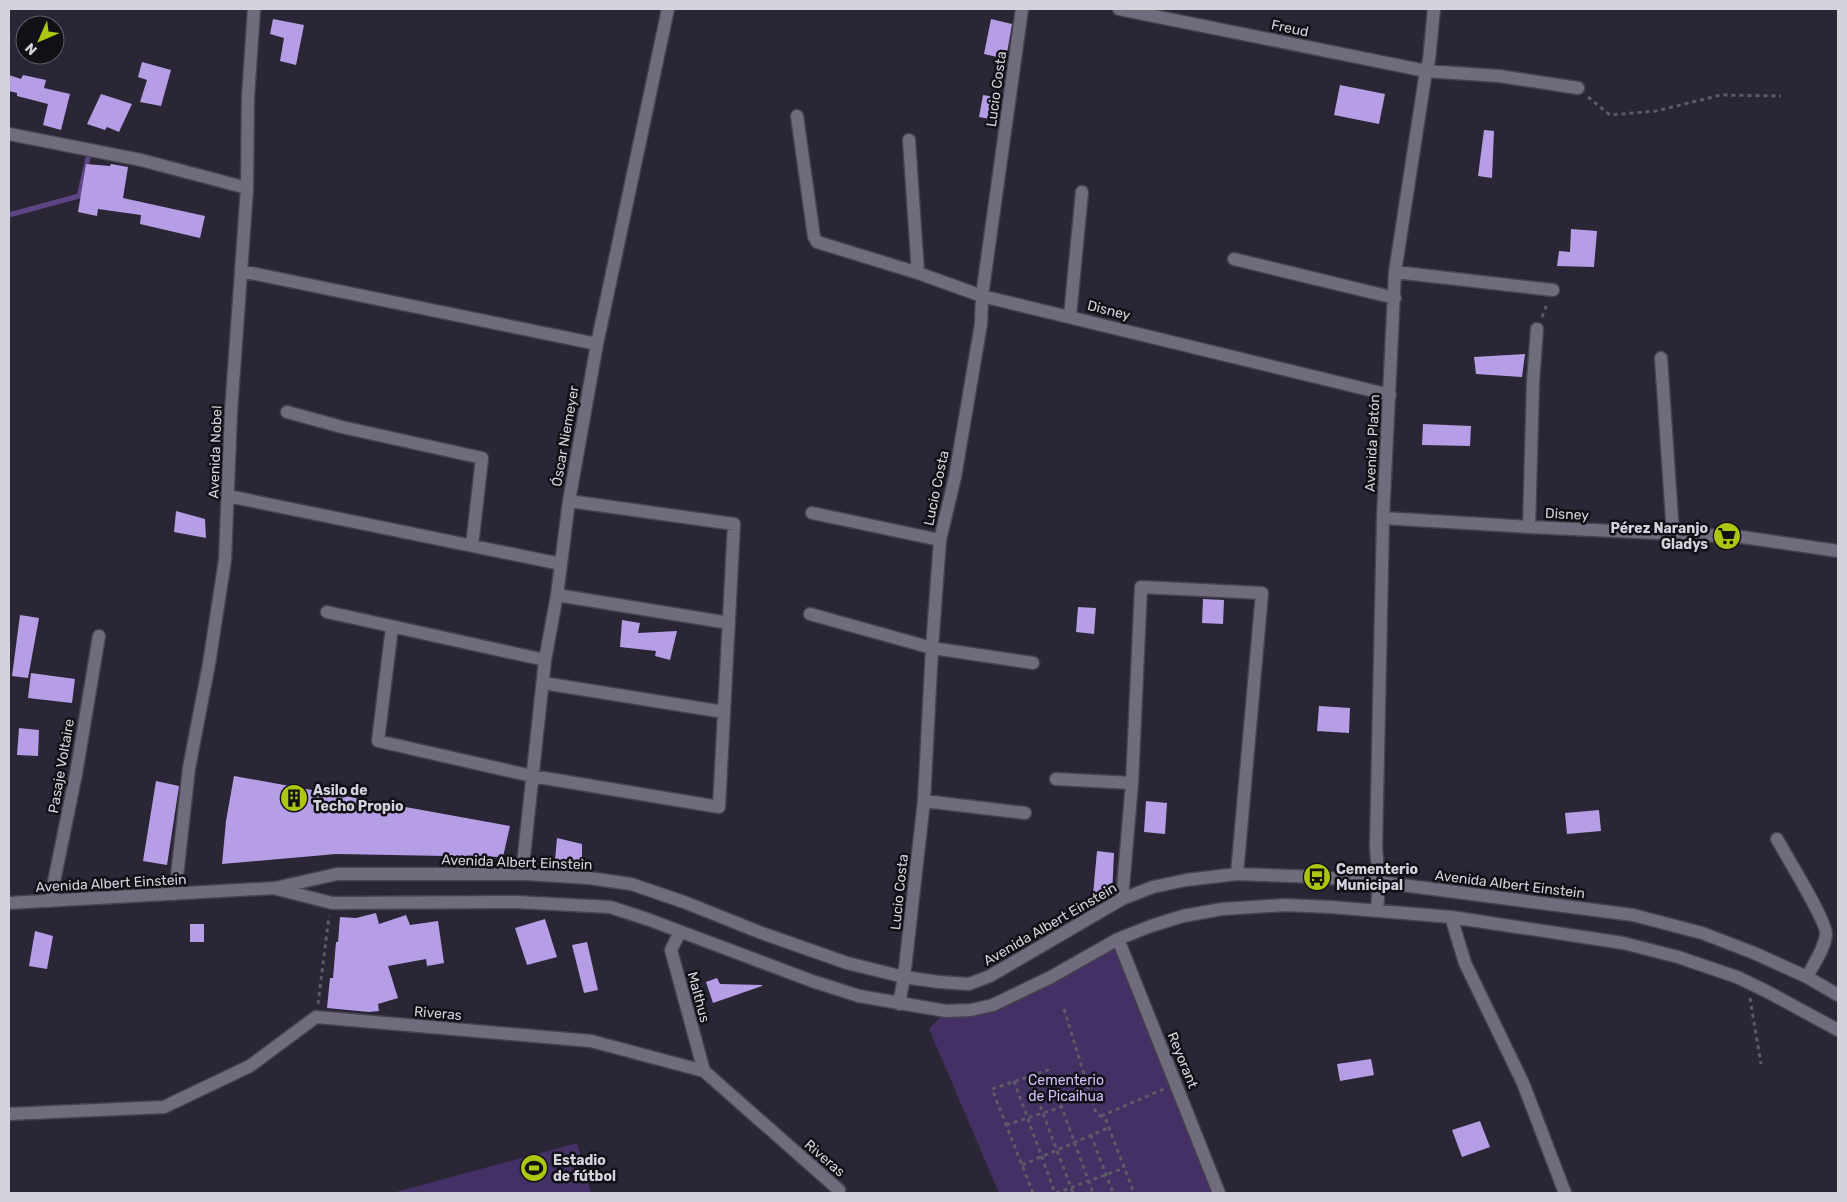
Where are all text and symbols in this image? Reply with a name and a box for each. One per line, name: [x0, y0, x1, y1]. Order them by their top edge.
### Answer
north arrow: [15, 15, 65, 65]
street label: Freud: [1270, 16, 1310, 41]
text: N: [22, 39, 41, 58]
street label: Lucio Costa: [983, 50, 1010, 128]
street label: Disney: [1085, 297, 1133, 324]
street label: Óscar Niemeyer: [547, 383, 583, 488]
street label: Avenida Platón: [1361, 394, 1384, 492]
street label: Avenida Nobel: [205, 405, 226, 499]
street label: Lucio Costa: [920, 449, 953, 527]
street label: Disney: [1545, 505, 1590, 524]
place label: Pérez Naranjo Gladys: [1610, 520, 1708, 553]
supermarket icon: Pérez Naranjo Gladys: [1712, 521, 1742, 551]
street label: Pasaje Voltaire: [45, 717, 78, 815]
place label: Asilo de Techo Propio: [313, 782, 404, 815]
building icon: Asilo de Techo Propio: [279, 783, 309, 813]
street label: Avenida Albert Einstein: [441, 851, 593, 874]
street label: Lucio Costa: [887, 853, 912, 931]
place label: Cementerio Municipal: [1336, 861, 1418, 894]
bus stop icon: Cementerio Municipal: [1302, 862, 1332, 892]
street label: Avenida Albert Einstein: [1434, 867, 1586, 902]
street label: Avenida Albert Einstein: [35, 871, 187, 896]
street label: Avenida Albert Einstein: [981, 879, 1120, 970]
street label: Malthus: [684, 970, 713, 1024]
street label: Riveras: [413, 1003, 463, 1024]
street label: Reyorant: [1164, 1030, 1202, 1091]
park label: Cementerio de Picaihua: [1028, 1072, 1104, 1105]
street label: Riveras: [801, 1136, 848, 1181]
place label: Estadio de fútbol: [553, 1152, 616, 1185]
sports icon: Estadio de fútbol: [519, 1153, 549, 1183]

